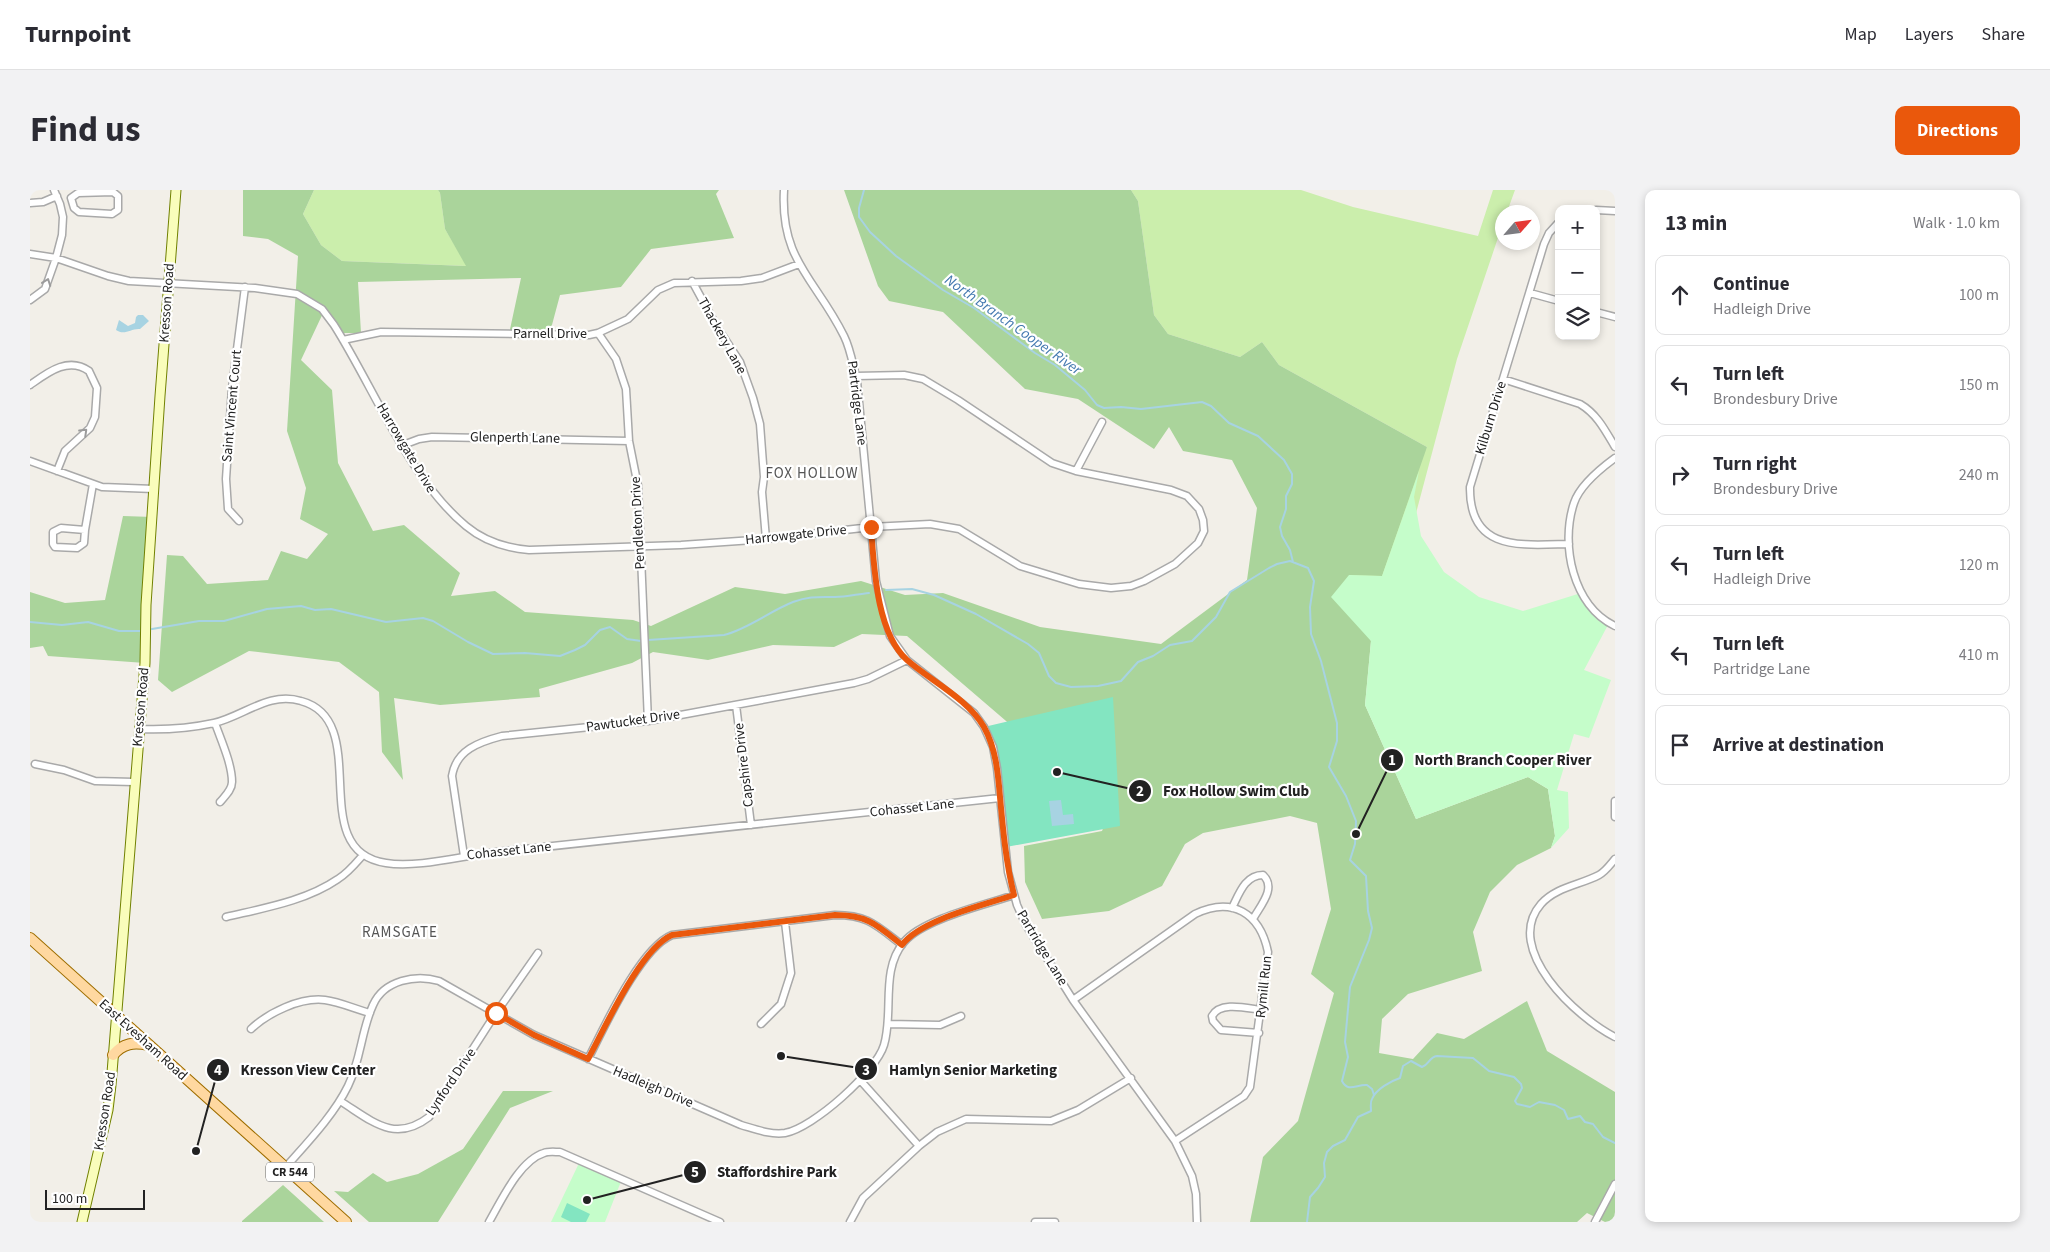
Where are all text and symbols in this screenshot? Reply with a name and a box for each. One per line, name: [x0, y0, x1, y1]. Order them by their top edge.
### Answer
text: Turnpoint: [25, 17, 131, 52]
text: Map: [1845, 22, 1877, 47]
text: Layers: [1905, 22, 1954, 47]
text: Share: [1982, 22, 2025, 47]
text: Find us: [30, 105, 140, 155]
button: Directions: [1895, 106, 2020, 155]
north arrow: [1495, 205, 1540, 250]
map controls: [1555, 205, 1600, 340]
button: +: [1555, 205, 1600, 250]
text: 13 min: [1665, 208, 1727, 238]
text: Walk · 1.0 km: [1913, 212, 2000, 234]
button: −: [1555, 250, 1600, 295]
street label: Kresson Road: [154, 263, 180, 343]
water label: North Branch Cooper River: [940, 270, 1086, 381]
text: Continue: [1713, 271, 1790, 298]
one-way arrow: [41, 278, 51, 287]
icon: ahead: [1666, 281, 1694, 309]
text: 100 m: [1959, 284, 1999, 306]
street label: Thackery Lane: [693, 294, 751, 378]
button: layers: [1555, 295, 1600, 340]
text: Hadleigh Drive: [1713, 298, 1811, 320]
street label: Parnell Drive: [513, 324, 587, 344]
street label: Saint Vincent Court: [217, 349, 247, 463]
street label: Partridge Lane: [842, 360, 872, 447]
text: Turn left: [1713, 361, 1784, 388]
icon: left: [1666, 371, 1694, 399]
text: 150 m: [1959, 374, 1999, 396]
street label: Kilburn Drive: [1470, 379, 1512, 457]
text: Brondesbury Drive: [1713, 388, 1838, 410]
street label: Harrowgate Drive: [371, 399, 441, 497]
street label: Glenperth Lane: [470, 427, 560, 449]
one-way arrow: [79, 429, 88, 438]
text: Turn right: [1713, 451, 1797, 478]
icon: right: [1666, 461, 1694, 489]
district label: FOX HOLLOW: [765, 463, 859, 484]
text: 240 m: [1959, 464, 1999, 486]
street label: Pendleton Drive: [626, 476, 650, 570]
text: Brondesbury Drive: [1713, 478, 1838, 500]
route end: [860, 516, 883, 539]
street label: Harrowgate Drive: [744, 520, 848, 550]
text: Turn left: [1713, 541, 1784, 568]
icon: left: [1666, 551, 1694, 579]
text: 120 m: [1959, 554, 1999, 576]
text: Hadleigh Drive: [1713, 568, 1811, 590]
text: Turn left: [1713, 631, 1784, 658]
icon: left: [1666, 641, 1694, 669]
text: 410 m: [1959, 644, 1999, 666]
text: Partridge Lane: [1713, 658, 1810, 680]
street label: Kresson Road: [128, 666, 154, 748]
street label: Pawtucket Drive: [585, 705, 681, 737]
street label: Capshire Drive: [729, 722, 759, 808]
icon: arrive: [1666, 731, 1694, 759]
text: Arrive at destination: [1713, 732, 1884, 759]
callout: North Branch Cooper River: [1379, 745, 1601, 775]
text: 1: [1388, 750, 1396, 771]
text: North Branch Cooper River: [1415, 750, 1591, 771]
callout: Fox Hollow Swim Club: [1128, 776, 1319, 806]
text: 2: [1136, 781, 1144, 802]
text: Fox Hollow Swim Club: [1163, 781, 1309, 802]
street label: Cohasset Lane: [869, 794, 955, 822]
street label: Cohasset Lane: [466, 837, 552, 865]
street label: Partridge Lane: [1012, 906, 1073, 990]
district label: RAMSGATE: [362, 922, 438, 943]
street label: Rymill Run: [1251, 955, 1277, 1019]
street label: East Evesham Road: [94, 995, 192, 1085]
route start: [485, 1002, 508, 1025]
street label: Lynford Drive: [421, 1044, 481, 1120]
callout: Hamlyn Senior Marketing: [854, 1054, 1067, 1084]
callout: Kresson View Center: [205, 1055, 385, 1085]
text: 4: [214, 1060, 222, 1081]
text: Kresson View Center: [240, 1060, 376, 1081]
text: 3: [862, 1060, 870, 1081]
text: Hamlyn Senior Marketing: [889, 1060, 1057, 1081]
street label: Hadleigh Drive: [610, 1061, 696, 1113]
street label: Kresson Road: [89, 1070, 121, 1152]
callout: Staffordshire Park: [682, 1157, 848, 1187]
road number: CR 544: [266, 1162, 314, 1182]
text: 5: [691, 1162, 699, 1183]
text: Staffordshire Park: [717, 1162, 838, 1183]
scale bar: [45, 1187, 145, 1210]
text: 100 m: [52, 1189, 87, 1209]

